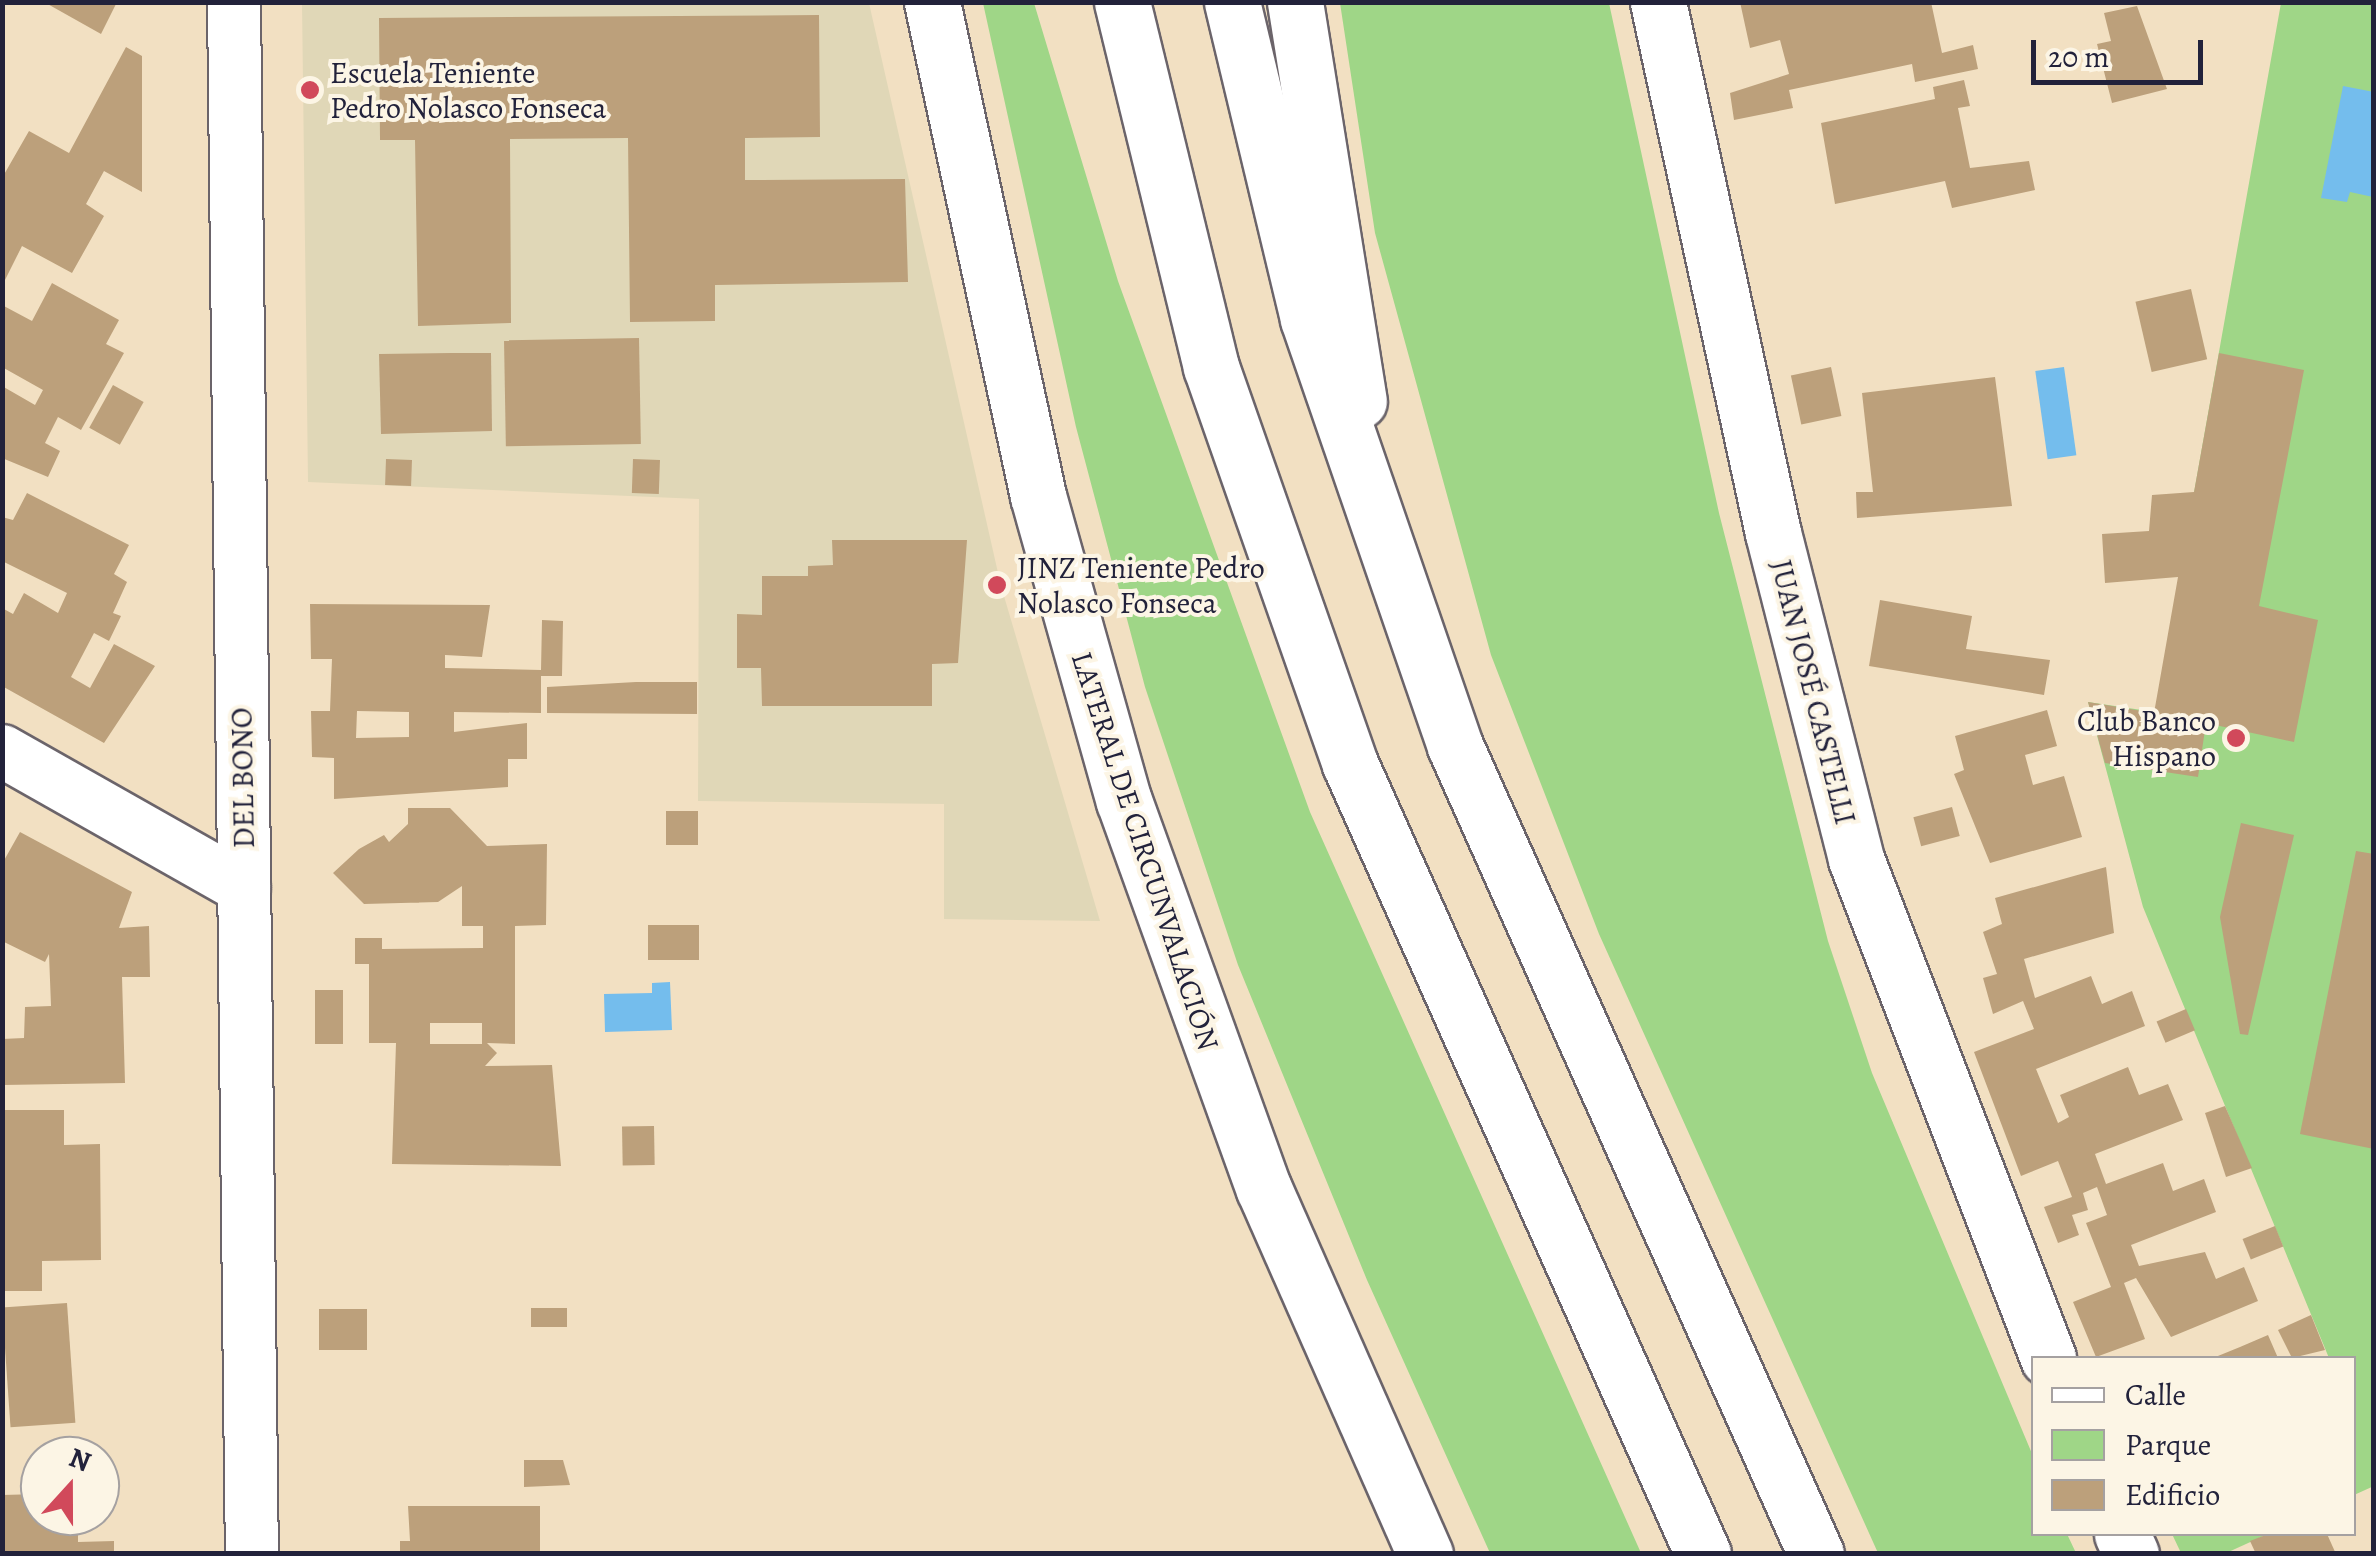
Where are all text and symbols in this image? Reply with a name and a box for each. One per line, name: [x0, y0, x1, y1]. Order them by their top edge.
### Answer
scale bar: [2036, 20, 2208, 82]
text: 20 m: [2048, 37, 2109, 77]
place label: Escuela Teniente Pedro Nolasco Fonseca: [330, 55, 607, 126]
marker: Escuela Teniente Pedro Nolasco Fonseca: [299, 79, 321, 101]
place label: JINZ Teniente Pedro Nolasco Fonseca: [1017, 550, 1265, 620]
street label: JUAN JOSÉ CASTELLI: [1763, 556, 1863, 828]
marker: JINZ Teniente Pedro Nolasco Fonseca: [986, 574, 1008, 596]
street label: LATERAL DE CIRCUNVALACIÓN: [1063, 647, 1227, 1055]
place label: Club Banco Hispano: [2077, 703, 2216, 774]
street label: DEL BONO: [224, 707, 262, 849]
marker: Club Banco Hispano: [2225, 727, 2247, 749]
legend: [2031, 1356, 2356, 1536]
text: Calle: [2125, 1375, 2186, 1415]
text: Parque: [2125, 1425, 2211, 1465]
north arrow: [20, 1436, 120, 1536]
text: N: [64, 1438, 96, 1481]
text: Edificio: [2125, 1475, 2220, 1515]

